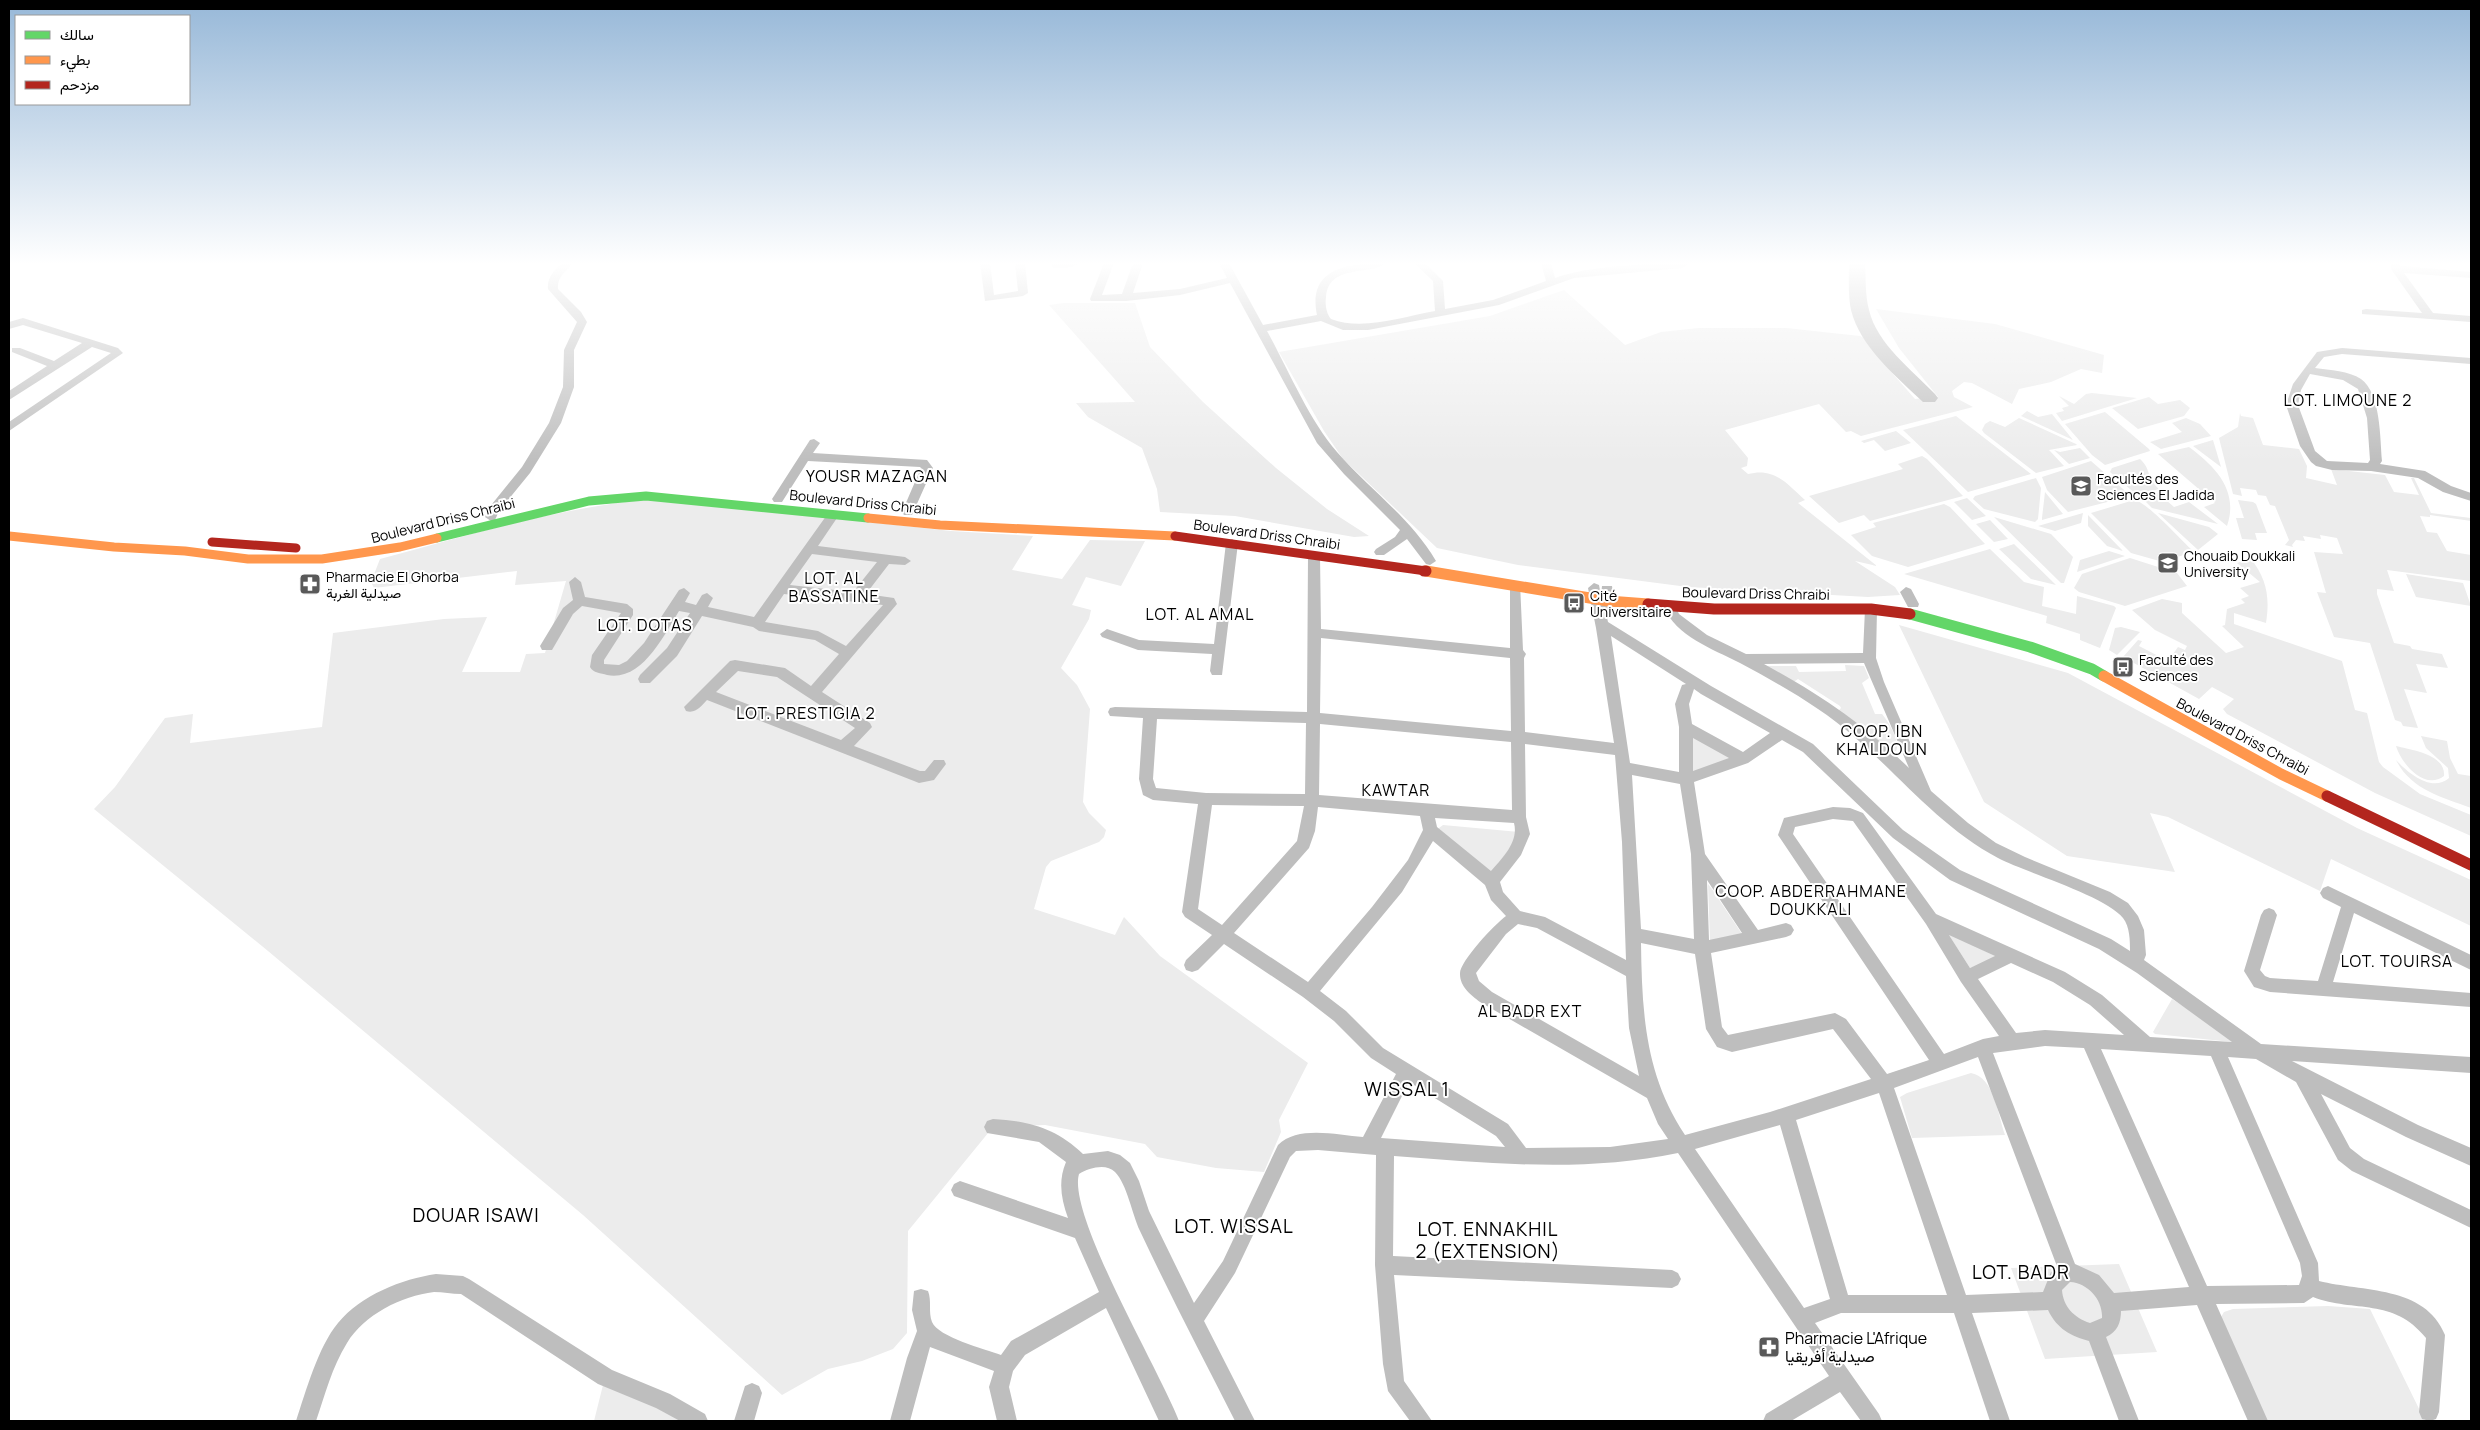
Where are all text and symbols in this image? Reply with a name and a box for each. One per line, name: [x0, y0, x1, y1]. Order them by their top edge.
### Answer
legend: [15, 15, 190, 105]
text: سالك: [60, 24, 94, 45]
text: بطيء: [60, 49, 90, 73]
text: مزدحم: [60, 74, 99, 95]
district label: LOT. LIMOUNE 2: [2284, 389, 2412, 411]
district label: YOUSR MAZAGAN: [806, 465, 948, 487]
place label: Facultés des Sciences El Jadida: [2097, 469, 2215, 504]
school or university icon: Facultés des Sciences El Jadida: [2069, 474, 2093, 498]
street label: Boulevard Driss Chraibi: [789, 485, 937, 519]
street label: Boulevard Driss Chraibi: [369, 493, 517, 547]
street label: Boulevard Driss Chraibi: [1193, 514, 1341, 554]
place label: Chouaib Doukkali University: [2184, 546, 2295, 581]
school or university icon: Chouaib Doukkali University: [2156, 551, 2180, 575]
place label: Pharmacie El Ghorba صيدلية الغربة: [326, 567, 459, 602]
district label: LOT. AL BASSATINE: [788, 567, 880, 607]
pharmacy icon: Pharmacie El Ghorba صيدلية الغربة: [298, 572, 322, 596]
street label: Boulevard Driss Chraibi: [1682, 582, 1830, 604]
place label: Cité Universitaire: [1590, 586, 1672, 621]
bus stop icon: Cité Universitaire: [1562, 591, 1586, 615]
district label: LOT. AL AMAL: [1146, 603, 1254, 625]
district label: LOT. DOTAS: [597, 614, 693, 636]
place label: Faculté des Sciences: [2139, 650, 2213, 685]
bus stop icon: Faculté des Sciences: [2111, 655, 2135, 679]
street label: Boulevard Driss Chraibi: [2173, 693, 2313, 779]
district label: LOT. PRESTIGIA 2: [736, 702, 876, 724]
district label: COOP. IBN KHALDOUN: [1836, 720, 1928, 760]
district label: KAWTAR: [1362, 779, 1430, 801]
district label: COOP. ABDERRAHMANE DOUKKALI: [1715, 880, 1907, 920]
district label: LOT. TOUIRSA: [2341, 950, 2453, 972]
district label: AL BADR EXT: [1478, 1000, 1582, 1022]
district label: WISSAL 1: [1364, 1076, 1450, 1102]
district label: DOUAR ISAWI: [412, 1202, 540, 1228]
district label: LOT. WISSAL: [1174, 1213, 1294, 1239]
district label: LOT. ENNAKHIL 2 (EXTENSION): [1416, 1216, 1561, 1264]
district label: LOT. BADR: [1972, 1259, 2070, 1285]
place label: Pharmacie L'Afrique صيدلية أفريقيا: [1785, 1327, 1927, 1367]
pharmacy icon: Pharmacie L'Afrique صيدلية أفريقيا: [1757, 1335, 1781, 1359]

